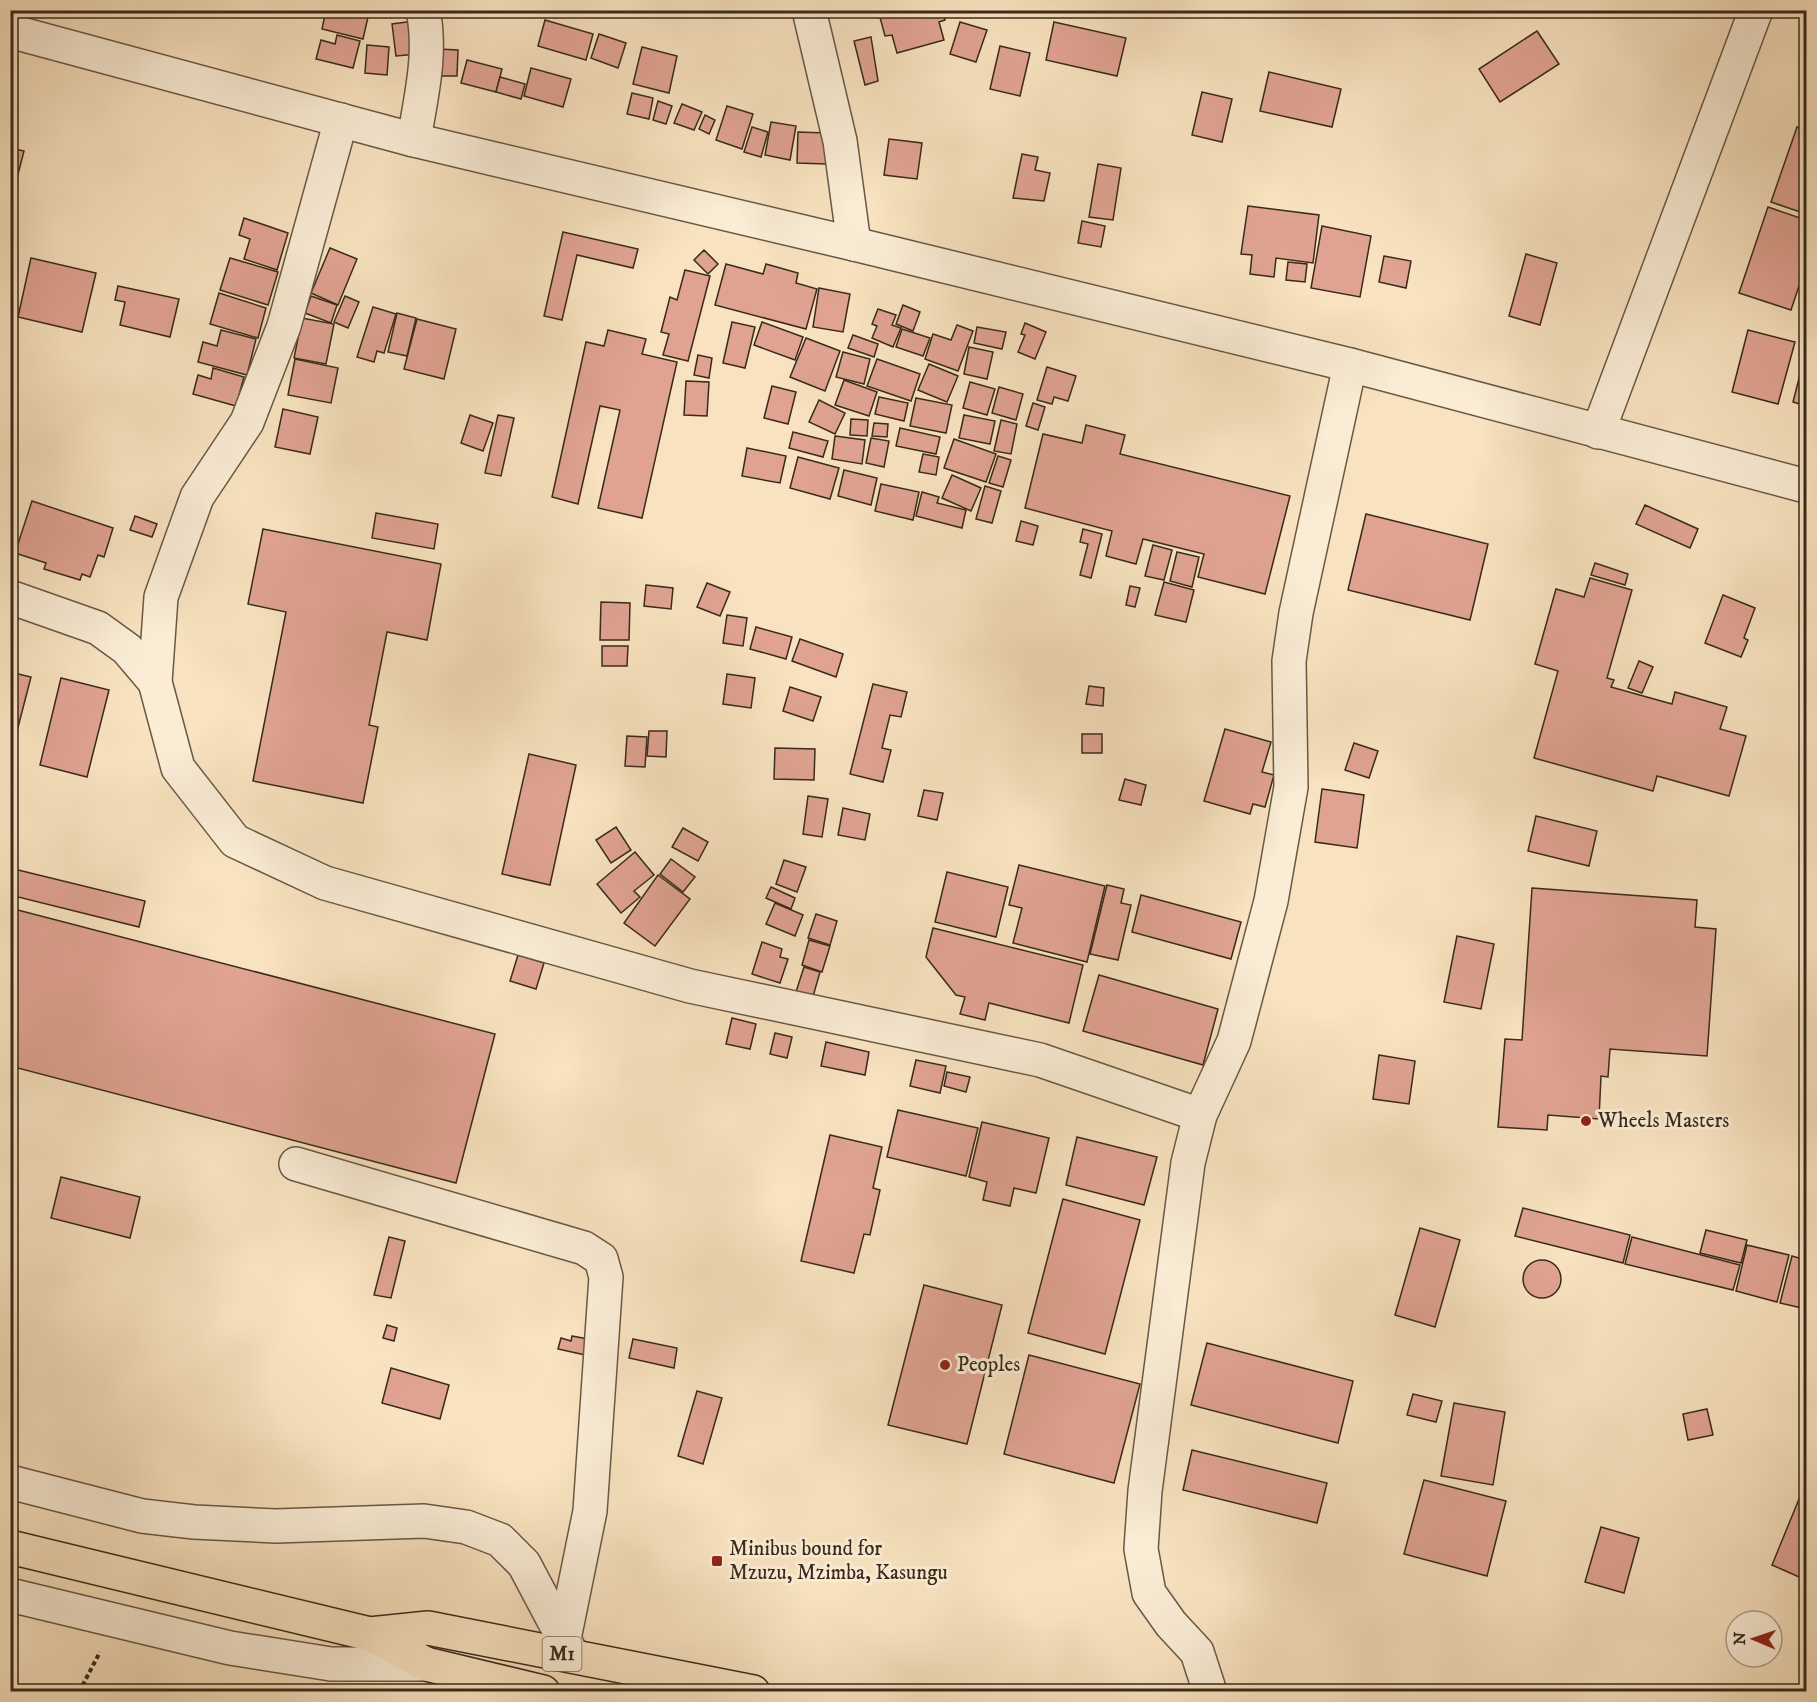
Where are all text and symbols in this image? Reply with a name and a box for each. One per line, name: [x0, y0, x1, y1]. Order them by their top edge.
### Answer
place label: Wheels Masters: [1597, 1108, 1729, 1134]
marker: Wheels Masters: [1579, 1114, 1593, 1128]
place label: Peoples: [957, 1352, 1020, 1378]
marker: Peoples: [938, 1358, 952, 1372]
place label: Minibus bound for Mzuzu, Mzimba, Kasungu: [729, 1536, 948, 1586]
marker: Minibus bound for Mzuzu, Mzimba, Kasungu: [710, 1554, 724, 1568]
north arrow: [1724, 1609, 1784, 1669]
text: N: [1730, 1632, 1750, 1645]
road number: M1: [542, 1637, 582, 1671]

